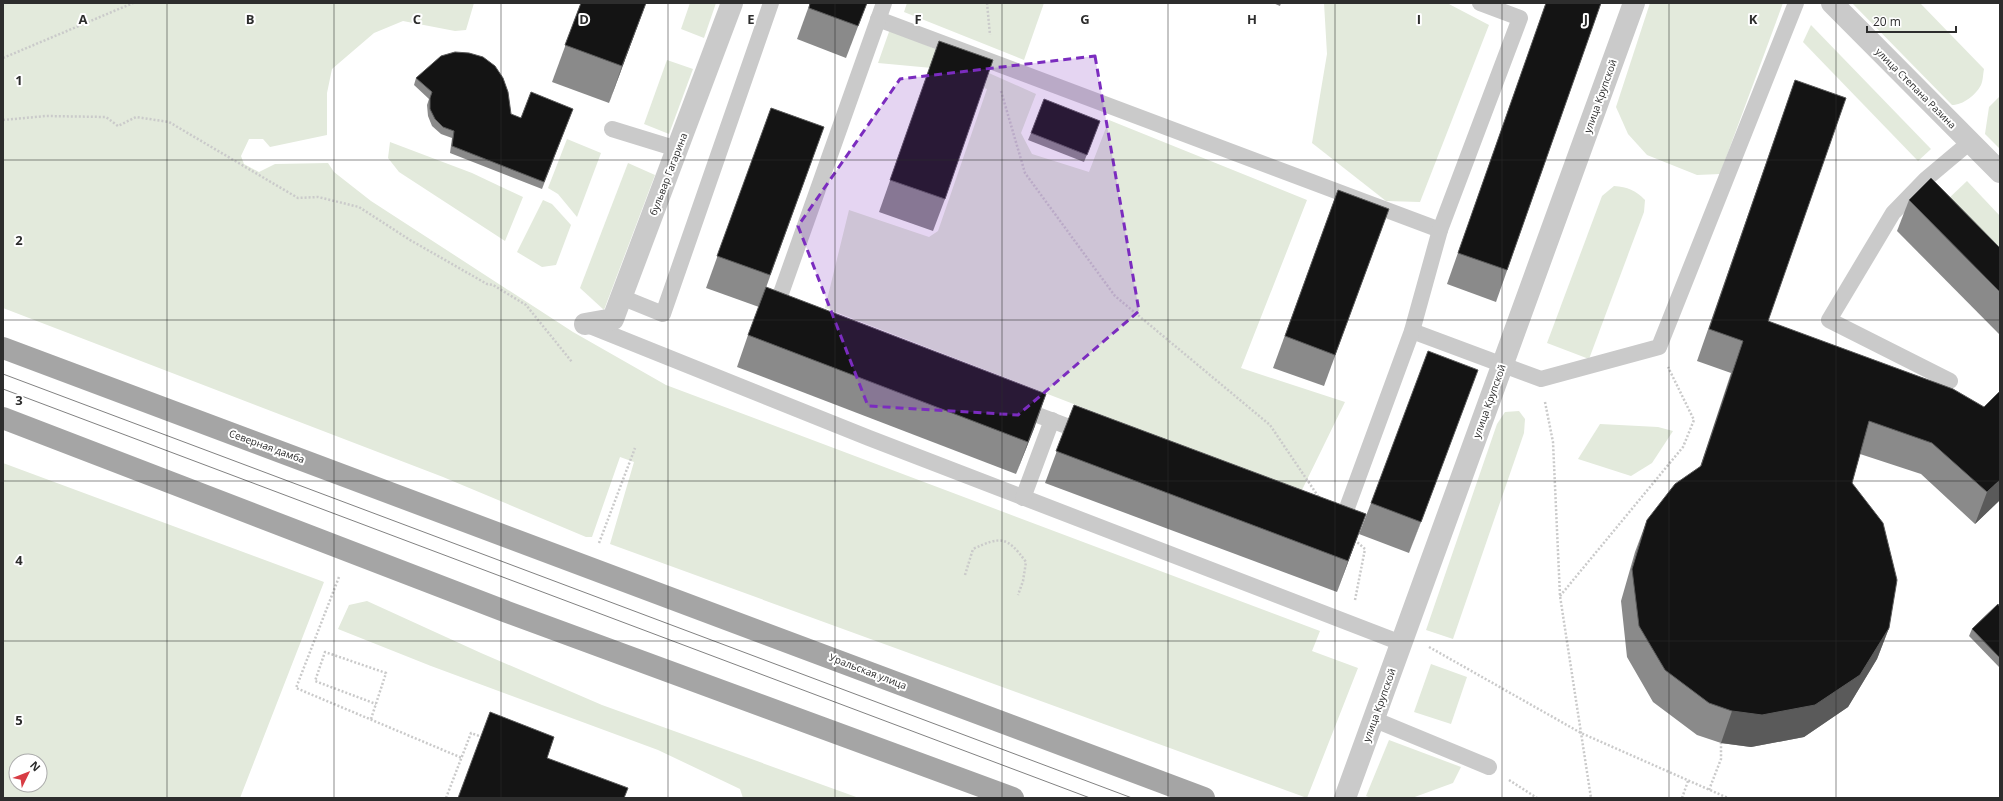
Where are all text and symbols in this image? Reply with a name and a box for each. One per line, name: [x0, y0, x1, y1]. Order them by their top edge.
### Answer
scale bar: [1867, 8, 1956, 34]
text: A: [79, 10, 88, 28]
text: B: [246, 10, 255, 28]
text: C: [413, 10, 421, 28]
text: D: [579, 10, 589, 28]
text: E: [747, 10, 755, 28]
text: F: [914, 10, 922, 28]
text: G: [1080, 10, 1090, 28]
text: H: [1247, 10, 1257, 28]
text: I: [1417, 10, 1421, 28]
text: J: [1583, 10, 1588, 28]
text: K: [1749, 10, 1758, 28]
text: 20 m: [1873, 13, 1901, 30]
street label: улица Степана Разина: [1873, 45, 1959, 131]
street label: улица Крупской: [1580, 57, 1620, 135]
text: 1: [15, 71, 23, 89]
street label: бульвар Гагарина: [646, 131, 690, 217]
text: 2: [15, 231, 23, 249]
street label: улица Крупской: [1469, 362, 1509, 440]
text: 3: [15, 391, 23, 409]
street label: Северная дамба: [227, 426, 307, 466]
text: 4: [15, 551, 23, 569]
street label: Уральская улица: [827, 650, 909, 692]
street label: улица Крупской: [1359, 666, 1399, 744]
text: 5: [15, 711, 23, 729]
north arrow: [8, 753, 48, 793]
text: N: [27, 757, 44, 774]

